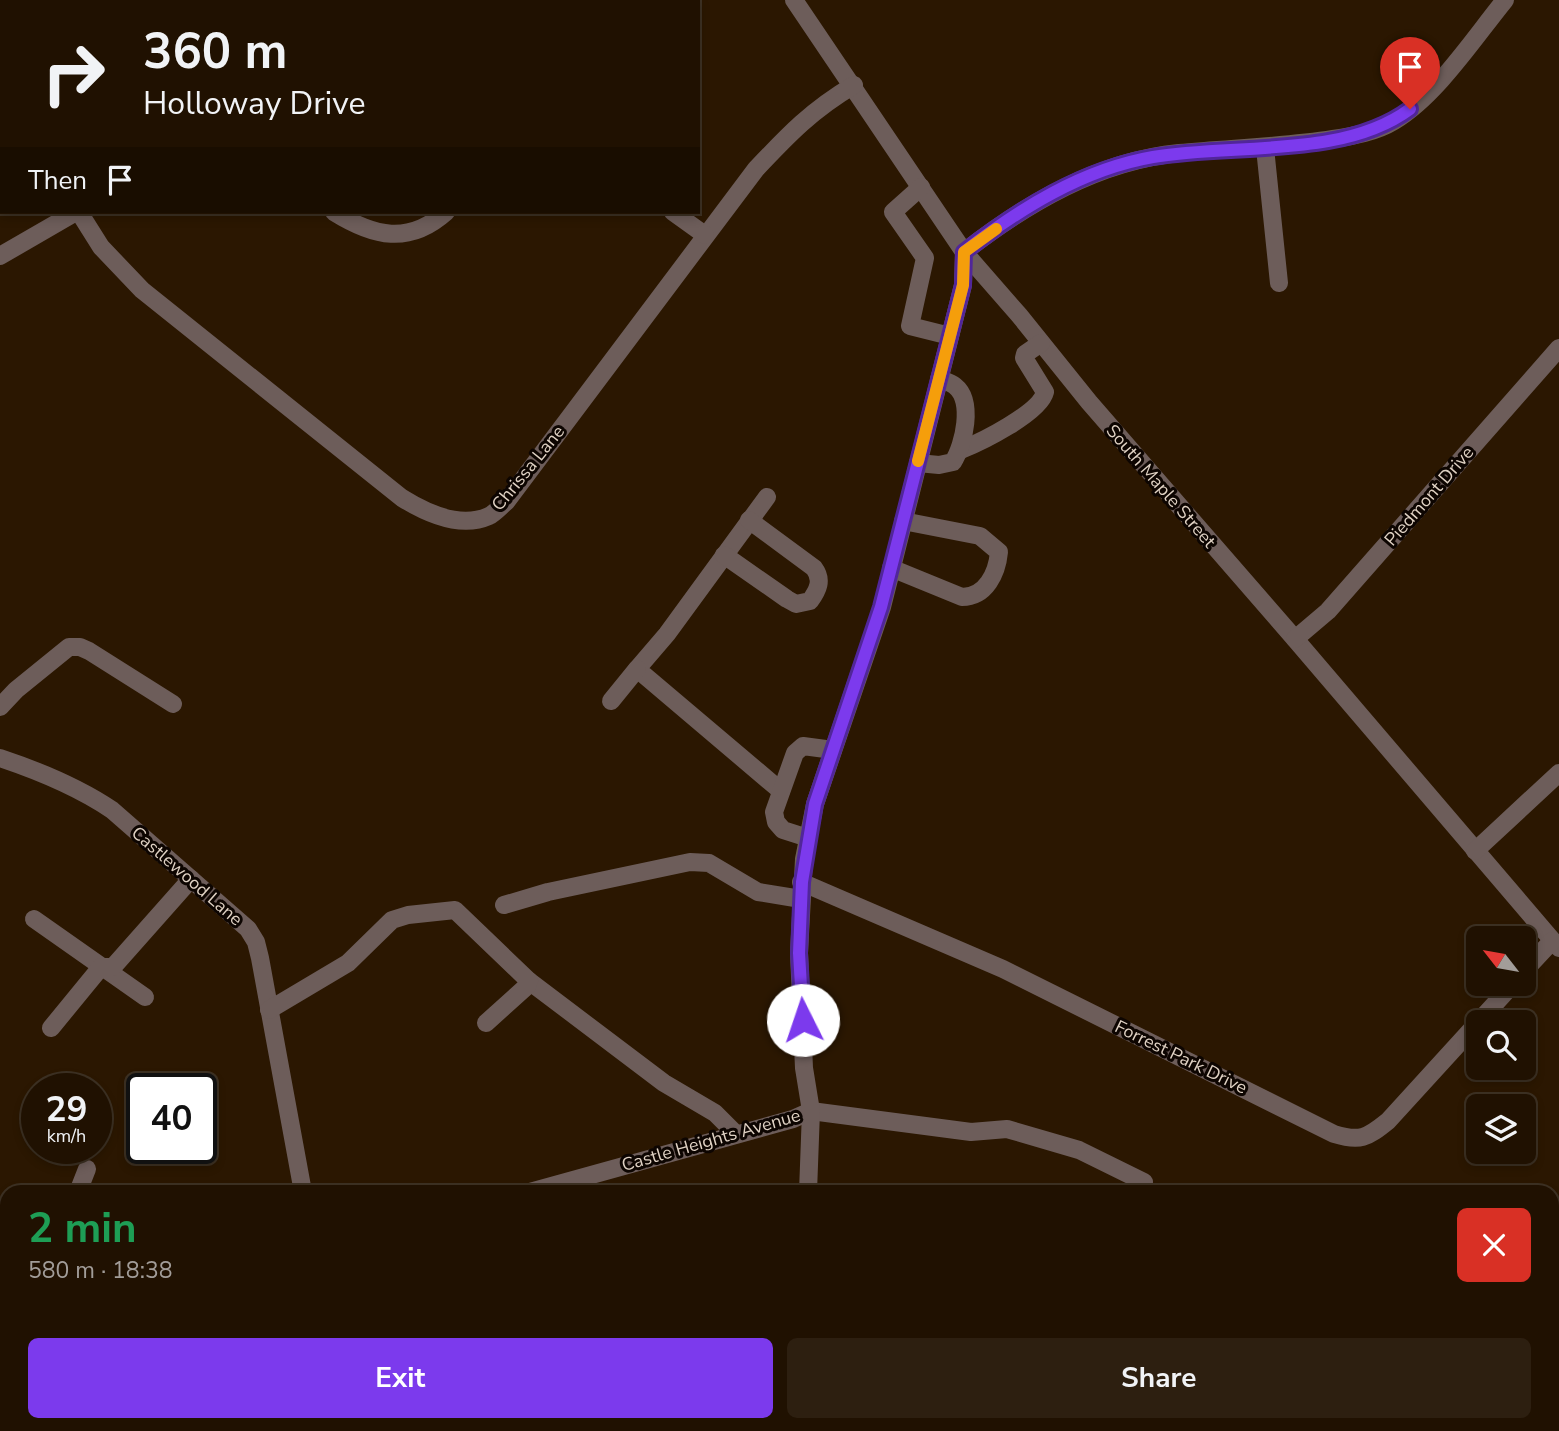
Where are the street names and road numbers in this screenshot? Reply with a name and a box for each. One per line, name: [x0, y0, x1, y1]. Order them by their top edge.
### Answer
street label: South Maple Street: [1101, 419, 1222, 553]
street label: Chrissa Lane: [486, 420, 570, 516]
street label: Piedmont Drive: [1379, 441, 1479, 551]
street label: Castlewood Lane: [126, 821, 248, 931]
street label: Forrest Park Drive: [1111, 1015, 1251, 1099]
street label: Castle Heights Avenue: [619, 1103, 803, 1177]

